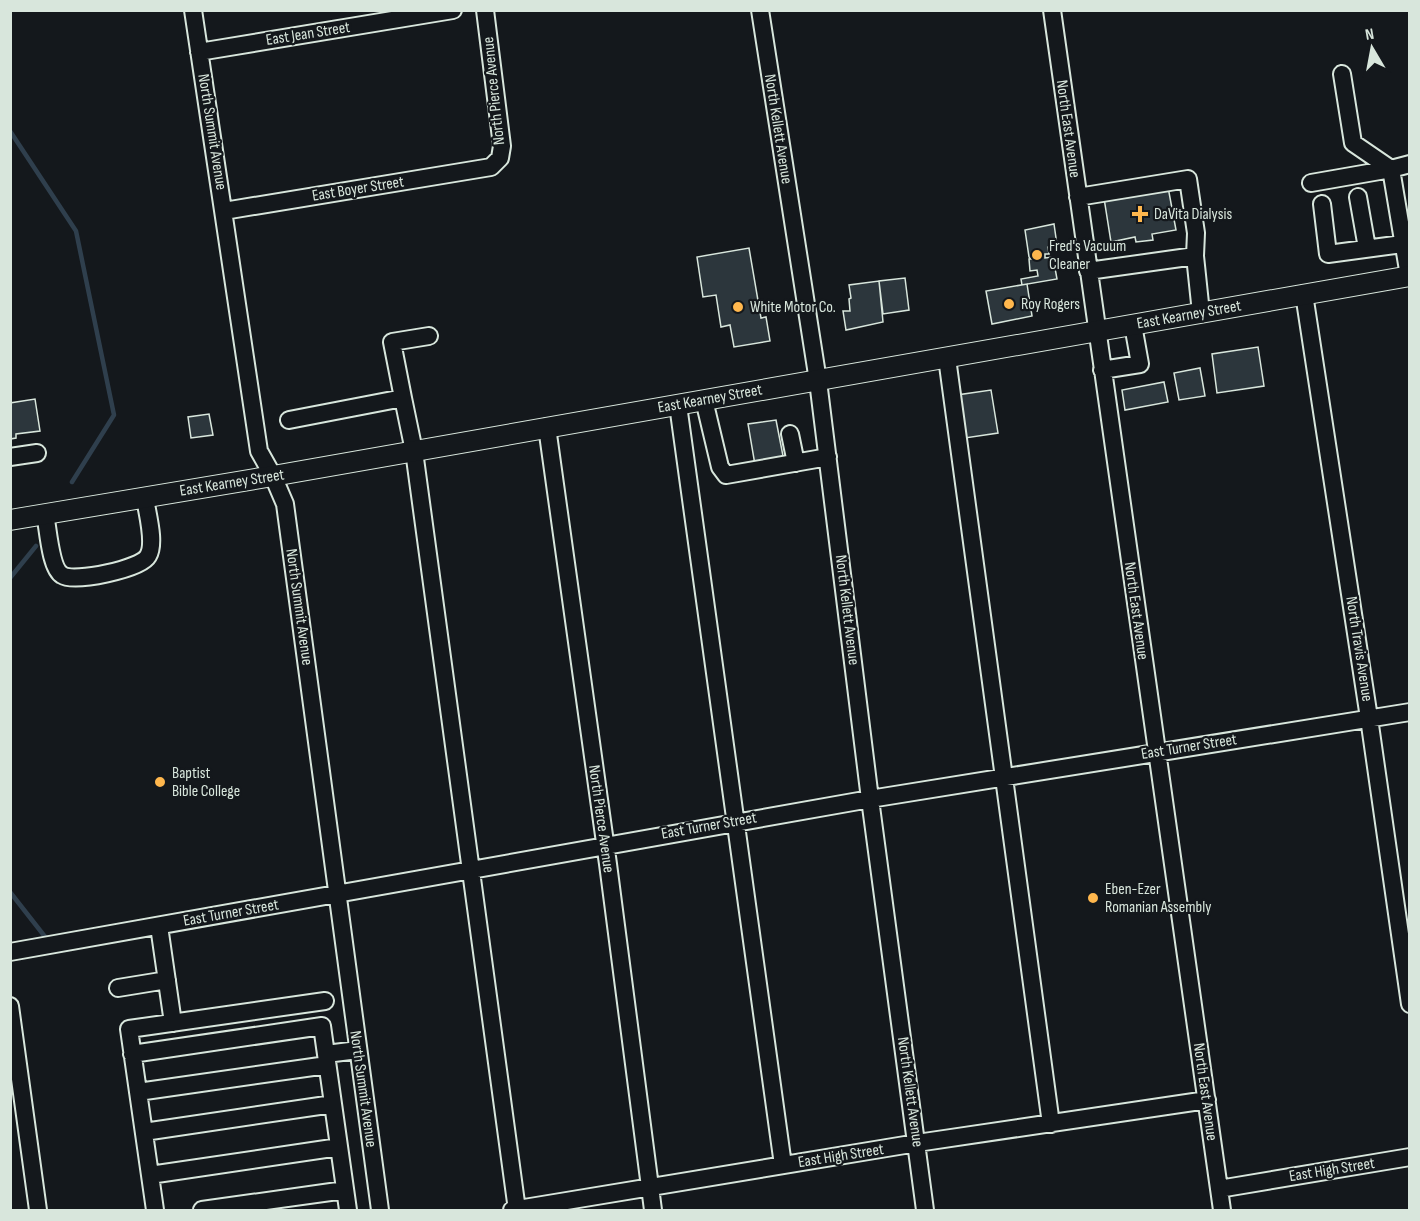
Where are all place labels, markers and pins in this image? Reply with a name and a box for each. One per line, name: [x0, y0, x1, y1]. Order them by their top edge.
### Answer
marker: DaVita Dialysis: [1131, 205, 1149, 223]
place label: DaVita Dialysis: [1154, 205, 1232, 224]
place label: Fred's Vacuum Cleaner: [1049, 237, 1126, 274]
marker: Fred's Vacuum Cleaner: [1030, 248, 1044, 262]
place label: Roy Rogers: [1021, 295, 1080, 314]
marker: Roy Rogers: [1002, 297, 1016, 311]
place label: White Motor Co.: [750, 298, 836, 317]
marker: White Motor Co.: [731, 300, 745, 314]
place label: Baptist Bible College: [172, 764, 240, 801]
marker: Baptist Bible College: [153, 775, 167, 789]
place label: Eben-Ezer Romanian Assembly: [1105, 880, 1211, 917]
marker: Eben-Ezer Romanian Assembly: [1086, 891, 1100, 905]

